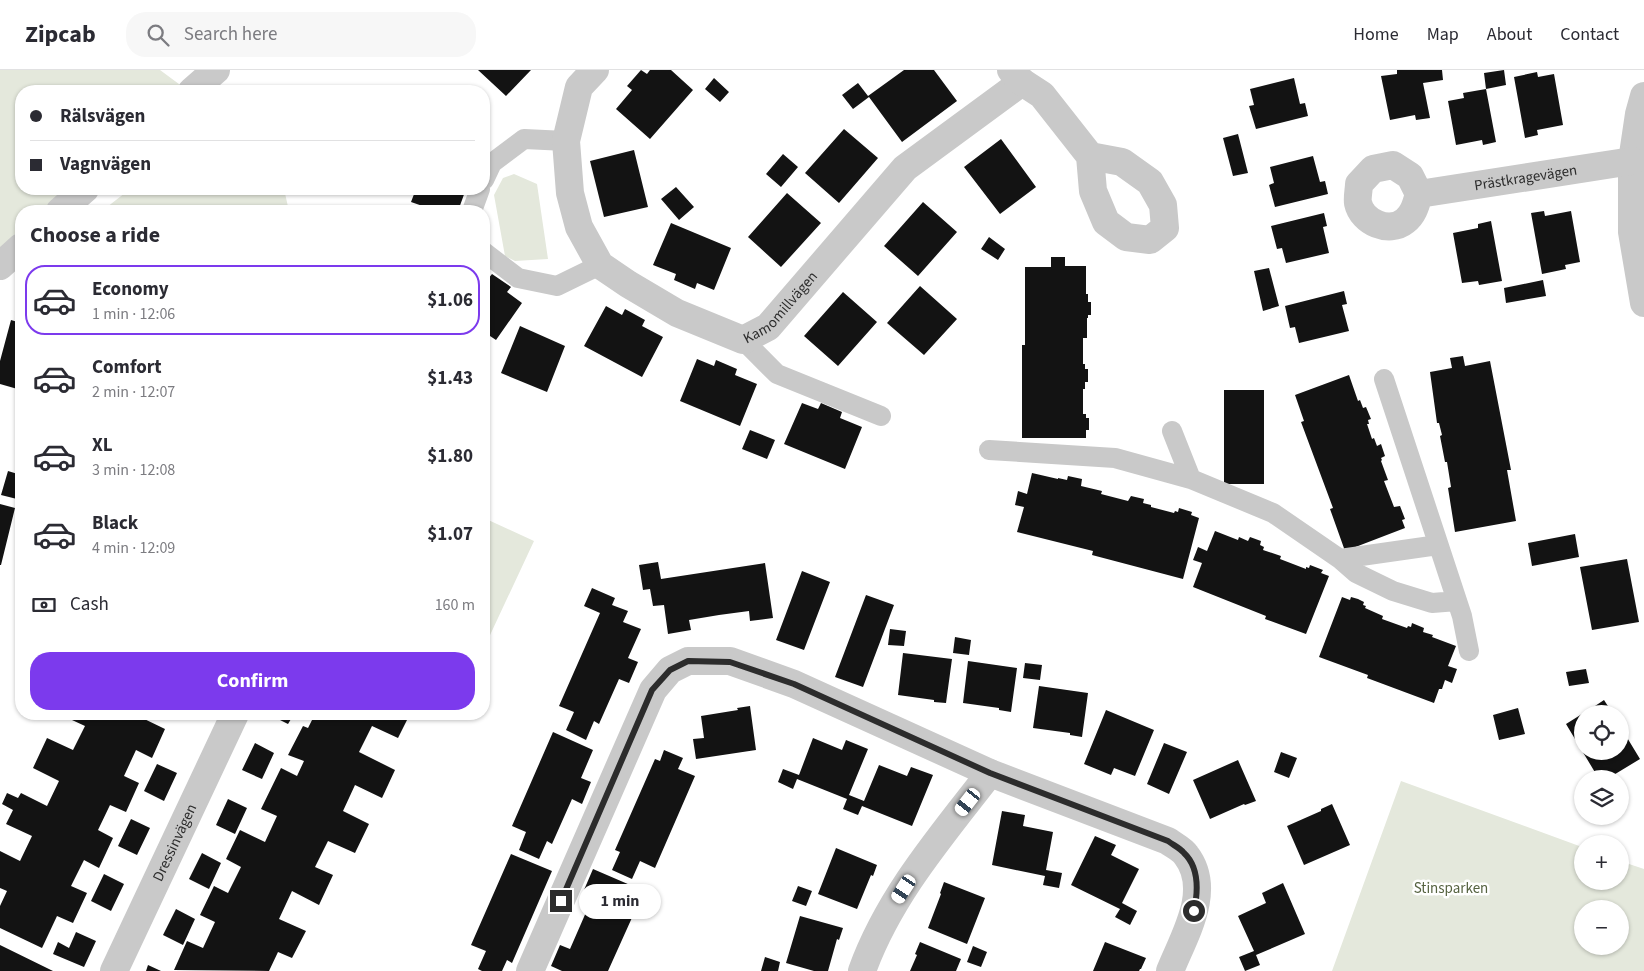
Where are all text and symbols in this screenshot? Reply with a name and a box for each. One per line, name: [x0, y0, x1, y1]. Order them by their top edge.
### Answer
search box: [126, 12, 476, 57]
text: Zipcab: [25, 17, 96, 52]
icon: search: [144, 21, 172, 49]
text: Search here: [184, 21, 277, 48]
text: Home: [1353, 22, 1399, 47]
text: Map: [1427, 22, 1459, 47]
text: About: [1487, 22, 1532, 47]
text: Contact: [1560, 22, 1619, 47]
text: Rälsvägen: [60, 103, 145, 130]
text: Vagnvägen: [60, 151, 151, 178]
street label: Prästkragevägen: [1473, 159, 1579, 196]
text: Choose a ride: [30, 219, 160, 251]
street label: Kamomillvägen: [739, 266, 822, 349]
text: Economy: [92, 276, 169, 303]
icon: car: [32, 278, 77, 323]
text: $1.06: [427, 287, 473, 314]
text: 1 min · 12:06: [92, 303, 175, 325]
text: Comfort: [92, 354, 162, 381]
icon: car: [32, 356, 77, 401]
text: $1.43: [427, 365, 473, 392]
text: 2 min · 12:07: [92, 381, 175, 403]
text: XL: [92, 432, 113, 459]
icon: car: [32, 434, 77, 479]
text: $1.80: [427, 443, 473, 470]
text: 3 min · 12:08: [92, 459, 175, 481]
text: Black: [92, 510, 138, 537]
icon: car: [32, 512, 77, 557]
text: $1.07: [427, 521, 473, 548]
text: 4 min · 12:09: [92, 537, 175, 559]
icon: cash: [30, 591, 58, 619]
text: Cash: [70, 591, 109, 618]
text: 160 m: [435, 594, 475, 616]
button: Confirm: [30, 652, 475, 710]
map controls: [1574, 705, 1629, 955]
button: locate: [1574, 705, 1629, 760]
button: layers: [1574, 770, 1629, 825]
car: [952, 786, 983, 818]
street label: Dressinvägen: [147, 800, 202, 885]
button: +: [1574, 835, 1629, 890]
car: [889, 872, 918, 906]
park label: Stinsparken: [1414, 878, 1488, 899]
callout: 1 min: [578, 884, 661, 918]
route end: [550, 890, 572, 912]
text: 1 min: [601, 890, 639, 912]
route start: [1183, 900, 1205, 922]
button: −: [1574, 900, 1629, 955]

